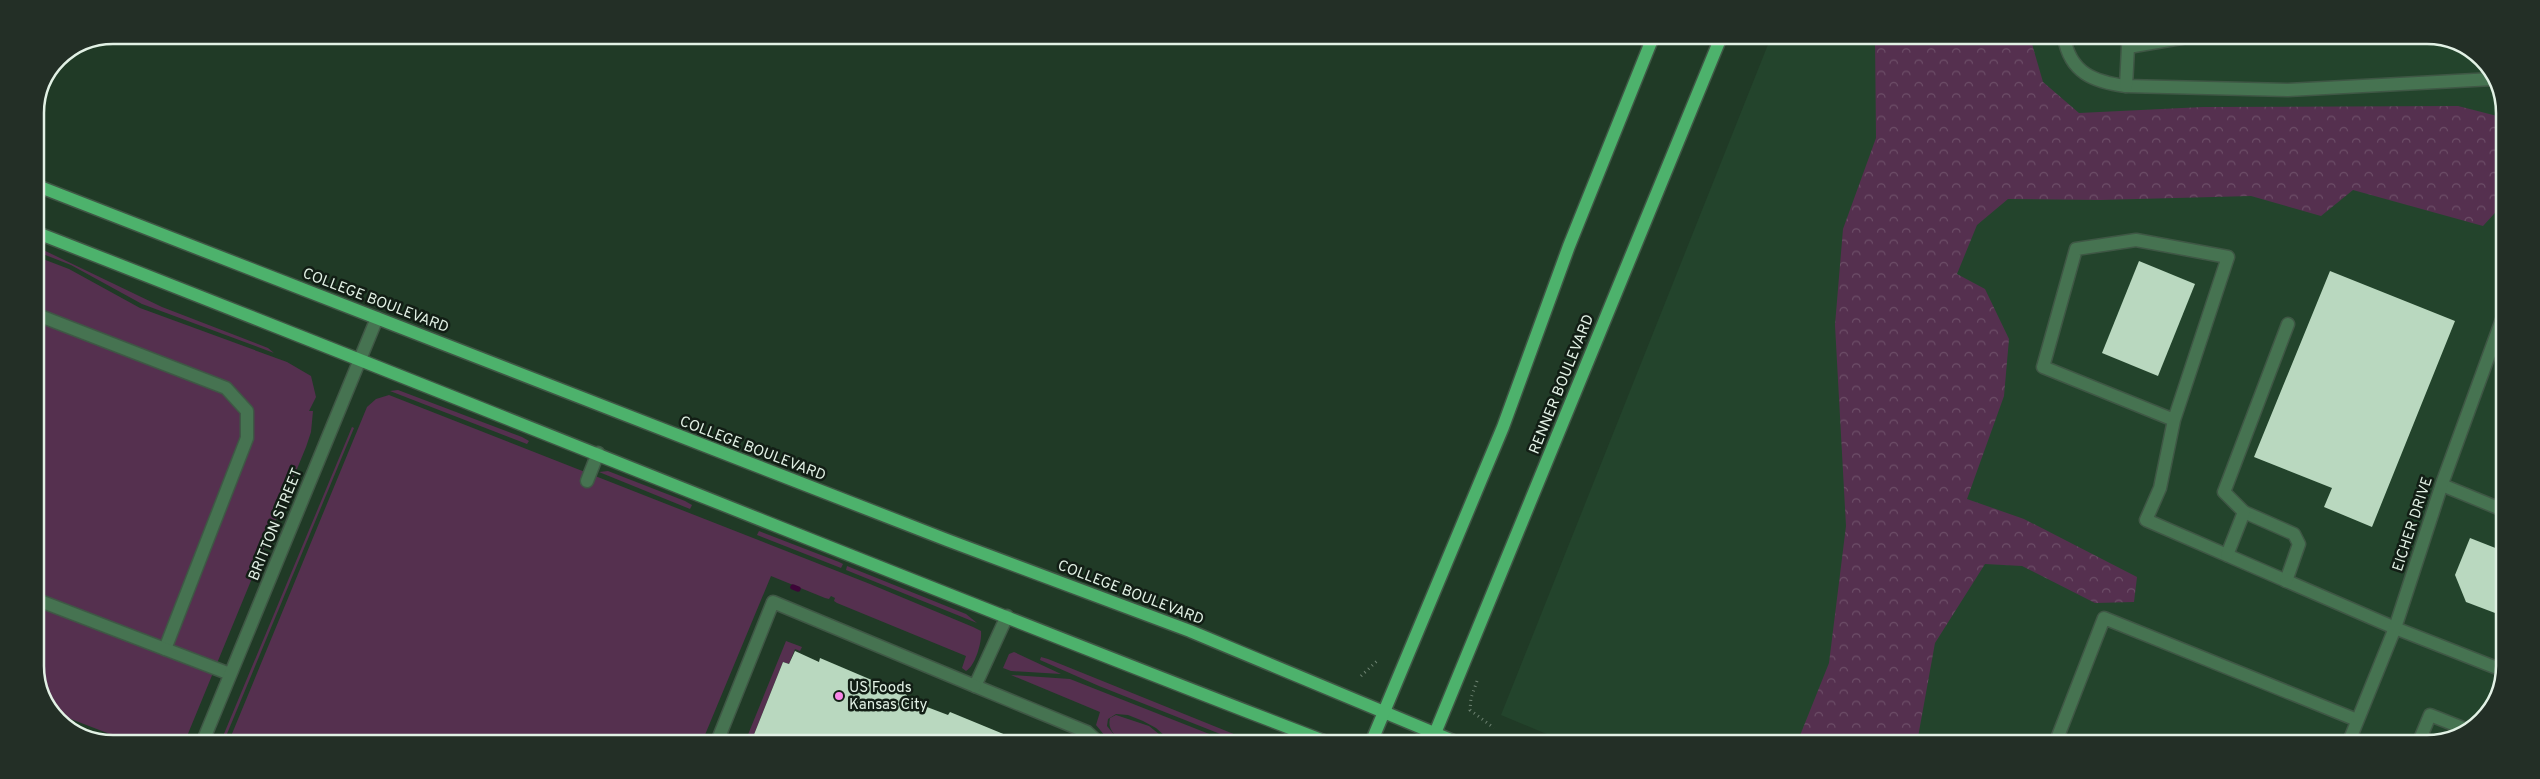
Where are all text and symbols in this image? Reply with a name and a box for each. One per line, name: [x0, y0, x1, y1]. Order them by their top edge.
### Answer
street label: COLLEGE BOULEVARD: [300, 265, 451, 338]
street label: RENNER BOULEVARD: [1526, 312, 1599, 457]
street label: COLLEGE BOULEVARD: [677, 413, 828, 486]
street label: BRITTON STREET: [245, 465, 308, 584]
street label: EICHER DRIVE: [2389, 475, 2438, 574]
street label: COLLEGE BOULEVARD: [1055, 557, 1206, 630]
place label: US Foods Kansas City: [849, 679, 927, 715]
marker: US Foods Kansas City: [833, 690, 845, 702]

